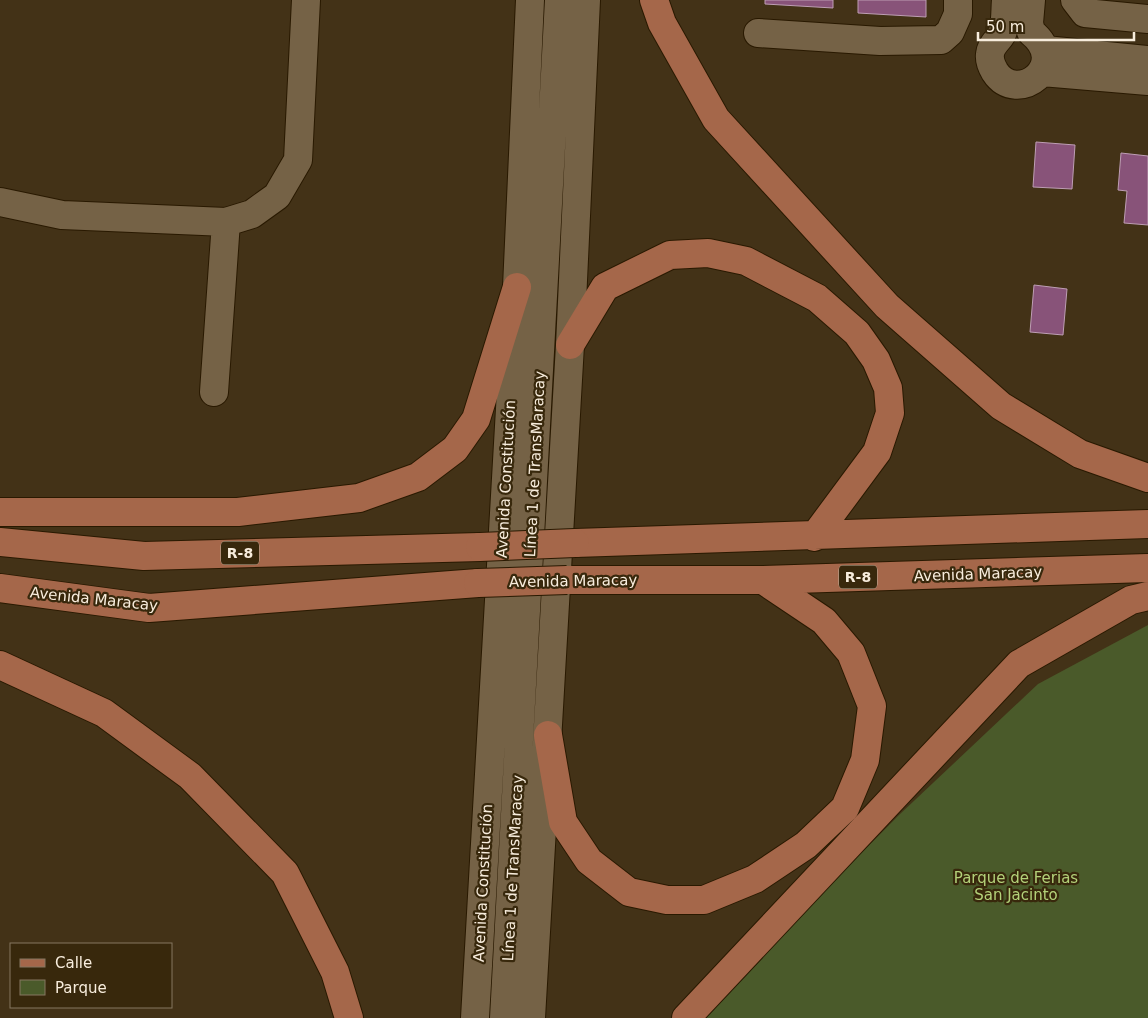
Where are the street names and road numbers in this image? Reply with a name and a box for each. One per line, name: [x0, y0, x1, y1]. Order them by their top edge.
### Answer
street label: Línea 1 de TransMaracay: [521, 370, 549, 558]
street label: Avenida Constitución: [493, 400, 519, 558]
road number: R-8: [221, 542, 259, 564]
street label: Avenida Maracay: [913, 563, 1043, 585]
road number: R-8: [839, 566, 877, 588]
street label: Avenida Maracay: [509, 571, 637, 591]
street label: Avenida Maracay: [29, 583, 159, 615]
street label: Línea 1 de TransMaracay: [499, 774, 527, 962]
street label: Avenida Constitución: [470, 804, 496, 962]

